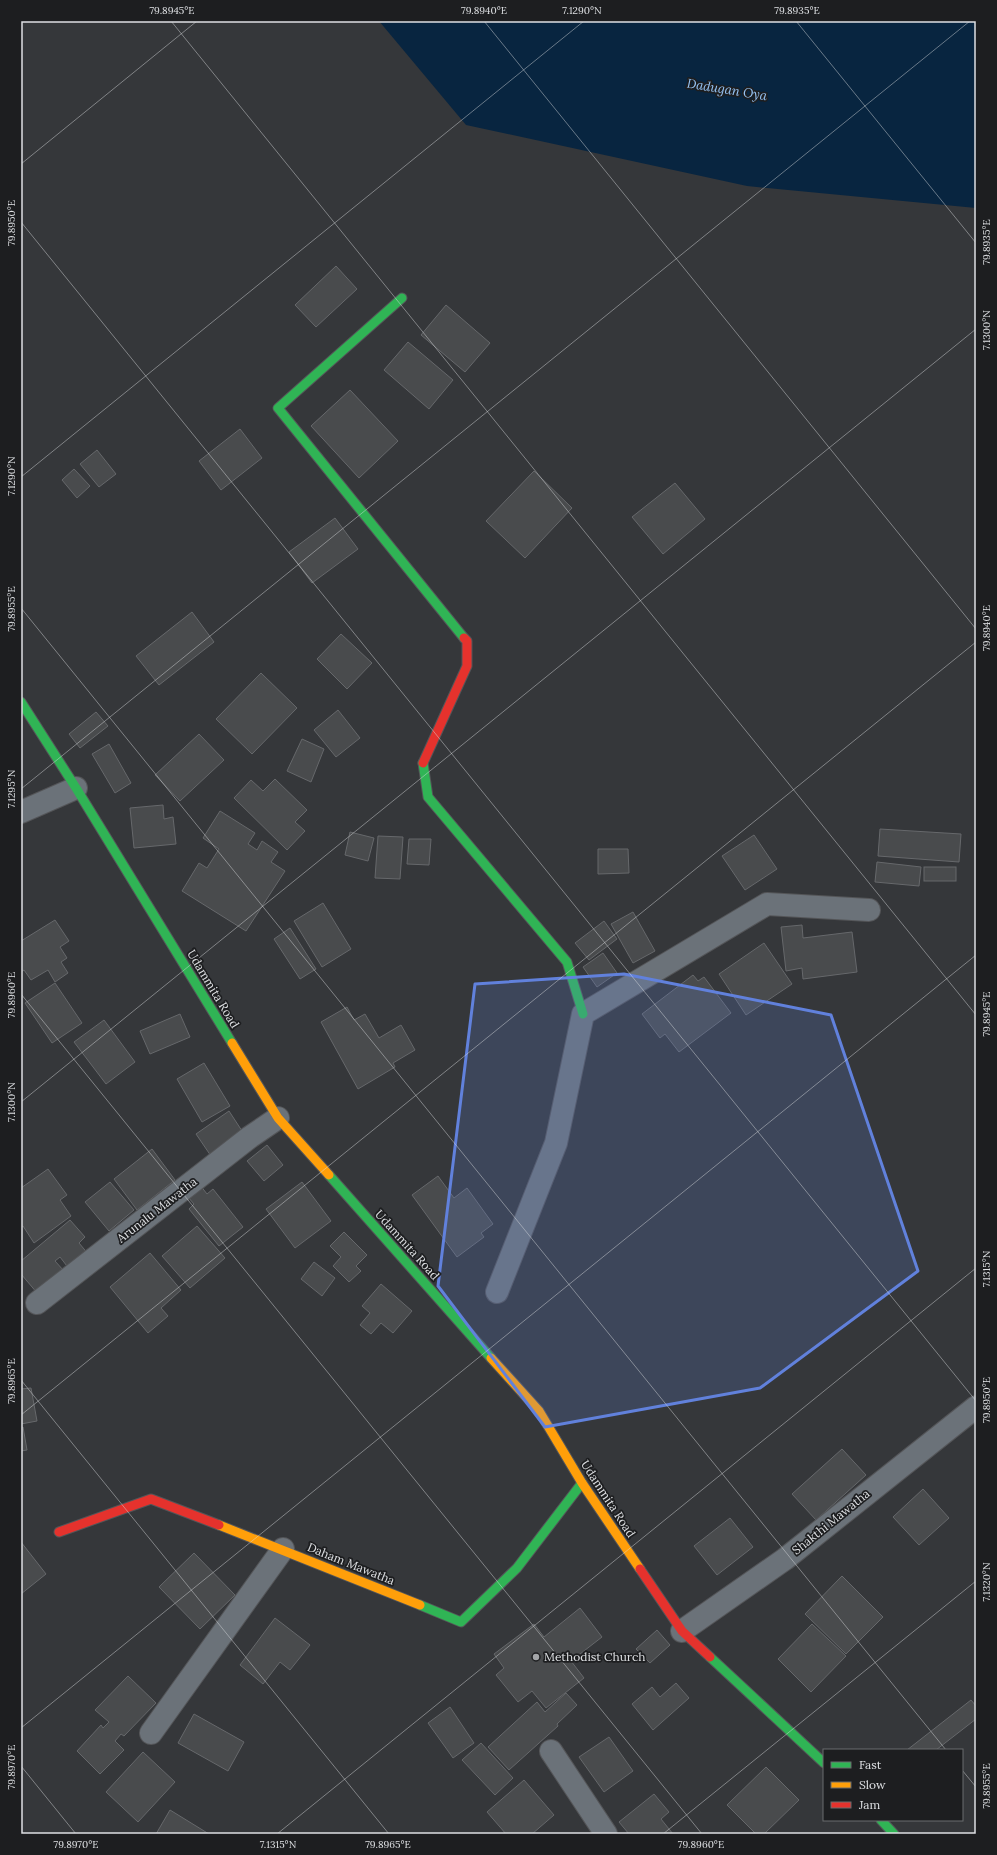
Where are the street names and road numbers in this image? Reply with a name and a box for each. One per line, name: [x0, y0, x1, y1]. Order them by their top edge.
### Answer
street label: Udammita Road: [184, 947, 243, 1031]
street label: Arunalu Mawatha: [113, 1174, 200, 1246]
street label: Udammita Road: [372, 1207, 443, 1283]
street label: Udammita Road: [578, 1457, 639, 1540]
street label: Shakthi Mawatha: [789, 1486, 873, 1558]
street label: Daham Mawatha: [305, 1539, 397, 1588]

